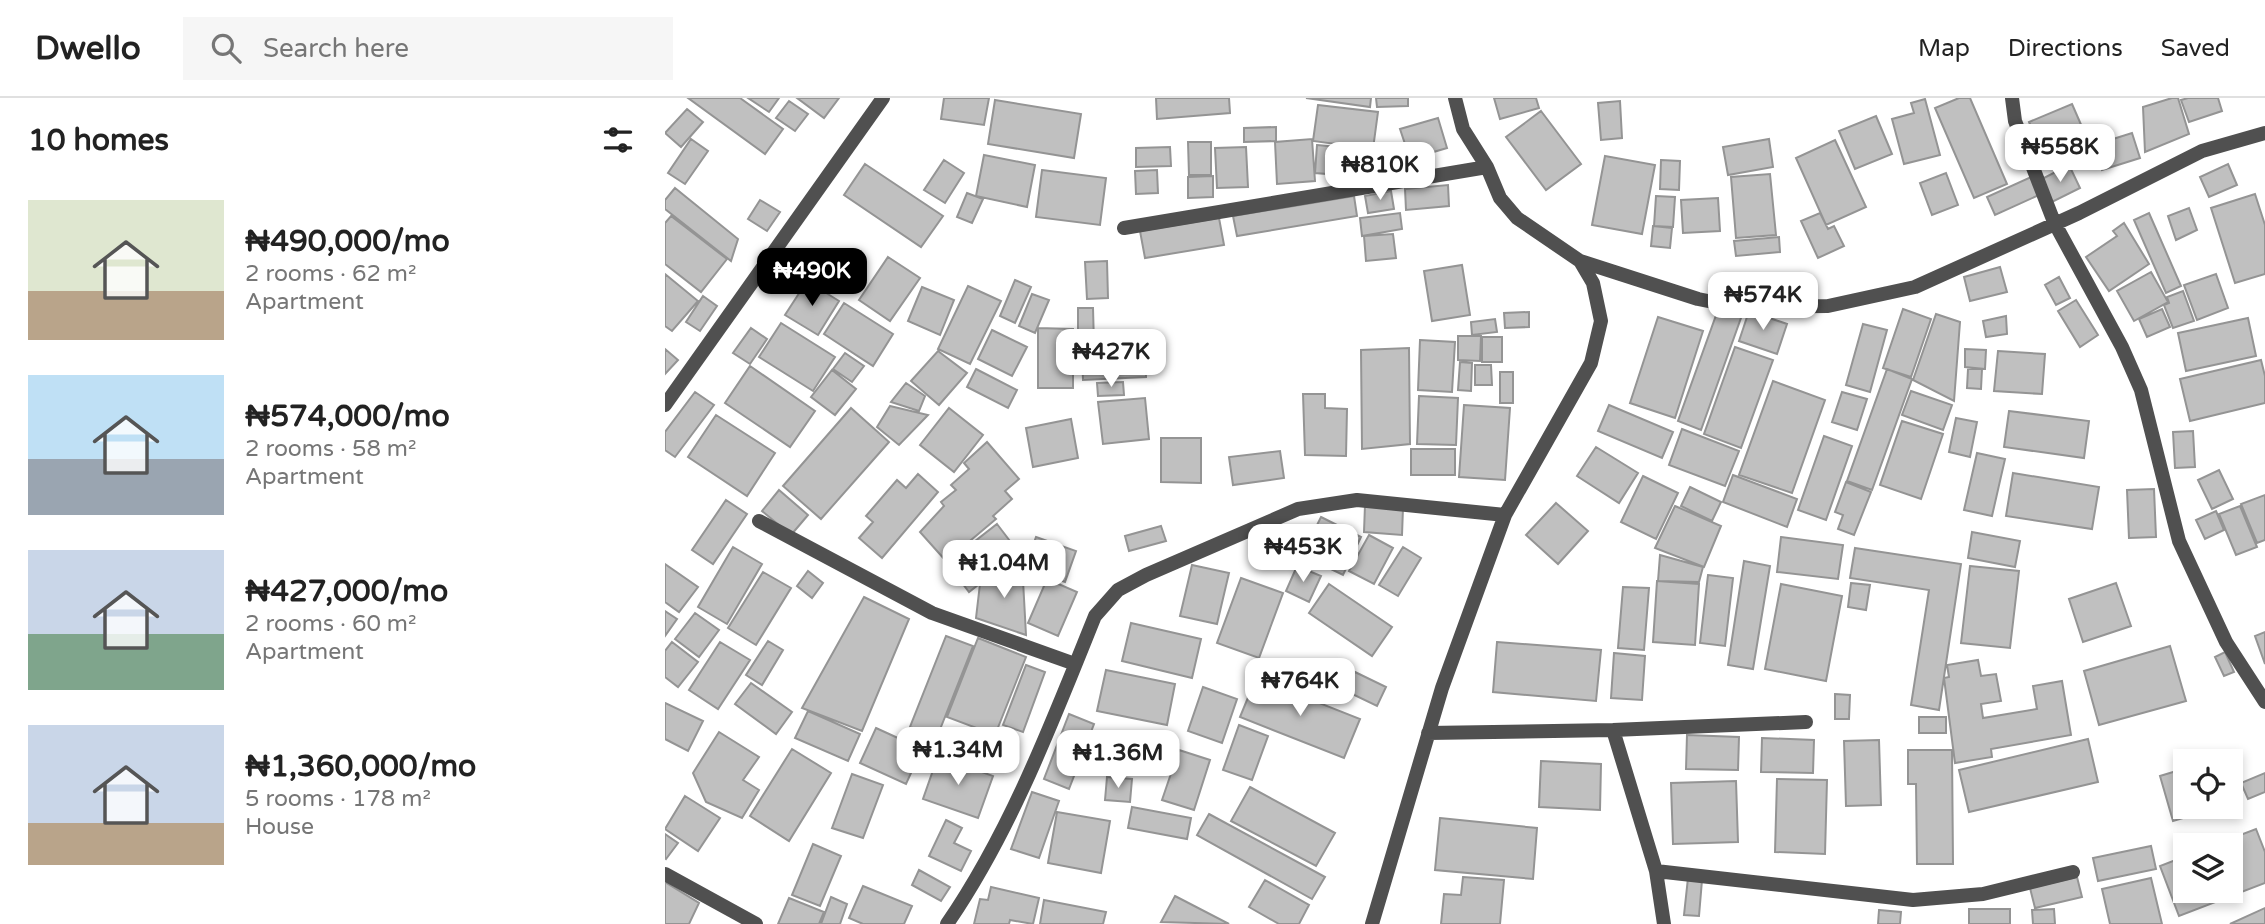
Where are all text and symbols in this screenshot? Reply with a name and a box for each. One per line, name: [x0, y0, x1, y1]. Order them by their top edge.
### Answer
search box: [183, 17, 673, 80]
text: Dwello: [35, 29, 141, 68]
icon: search: [207, 29, 245, 67]
text: Search here: [263, 33, 409, 64]
text: Map: [1918, 34, 1970, 63]
text: Directions: [2008, 34, 2123, 63]
text: Saved: [2161, 34, 2230, 63]
icon: filters: [599, 121, 637, 159]
text: 10 homes: [28, 122, 169, 159]
pin: ₦558K: [2011, 125, 2109, 184]
text: ₦558K: [2021, 133, 2099, 161]
pin: ₦810K: [1331, 142, 1429, 202]
text: ₦810K: [1341, 151, 1419, 179]
text: ₦490,000/mo: [245, 223, 450, 260]
icon: home: [84, 228, 168, 312]
pin: ₦490K: [763, 248, 861, 308]
text: ₦490K: [773, 257, 851, 285]
text: 2 rooms · 62 m²: [245, 260, 416, 288]
pin: ₦574K: [1714, 272, 1812, 332]
text: ₦574K: [1724, 281, 1802, 309]
text: Apartment: [245, 288, 364, 316]
pin: ₦427K: [1062, 330, 1160, 389]
text: ₦427K: [1072, 338, 1150, 366]
text: ₦574,000/mo: [245, 398, 450, 435]
icon: home: [84, 403, 168, 487]
text: 2 rooms · 58 m²: [245, 435, 416, 463]
text: Apartment: [245, 463, 364, 491]
pin: ₦453K: [1254, 524, 1352, 584]
text: ₦453K: [1264, 533, 1342, 561]
pin: ₦1.04M: [947, 540, 1061, 600]
text: ₦1.04M: [959, 549, 1049, 577]
text: ₦427,000/mo: [245, 573, 448, 610]
icon: home: [84, 578, 168, 662]
text: 2 rooms · 60 m²: [245, 610, 416, 638]
text: Apartment: [245, 638, 364, 666]
pin: ₦764K: [1251, 658, 1349, 718]
text: ₦764K: [1261, 667, 1339, 695]
pin: ₦1.34M: [901, 728, 1015, 787]
pin: ₦1.36M: [1061, 730, 1175, 790]
text: ₦1.34M: [913, 736, 1003, 764]
text: ₦1.36M: [1073, 739, 1163, 767]
text: ₦1,360,000/mo: [245, 748, 476, 785]
map controls: [2173, 749, 2243, 903]
button: locate: [2173, 749, 2243, 819]
icon: home: [84, 753, 168, 837]
text: 5 rooms · 178 m²: [245, 785, 431, 813]
text: House: [245, 813, 314, 841]
button: layers: [2173, 833, 2243, 903]

